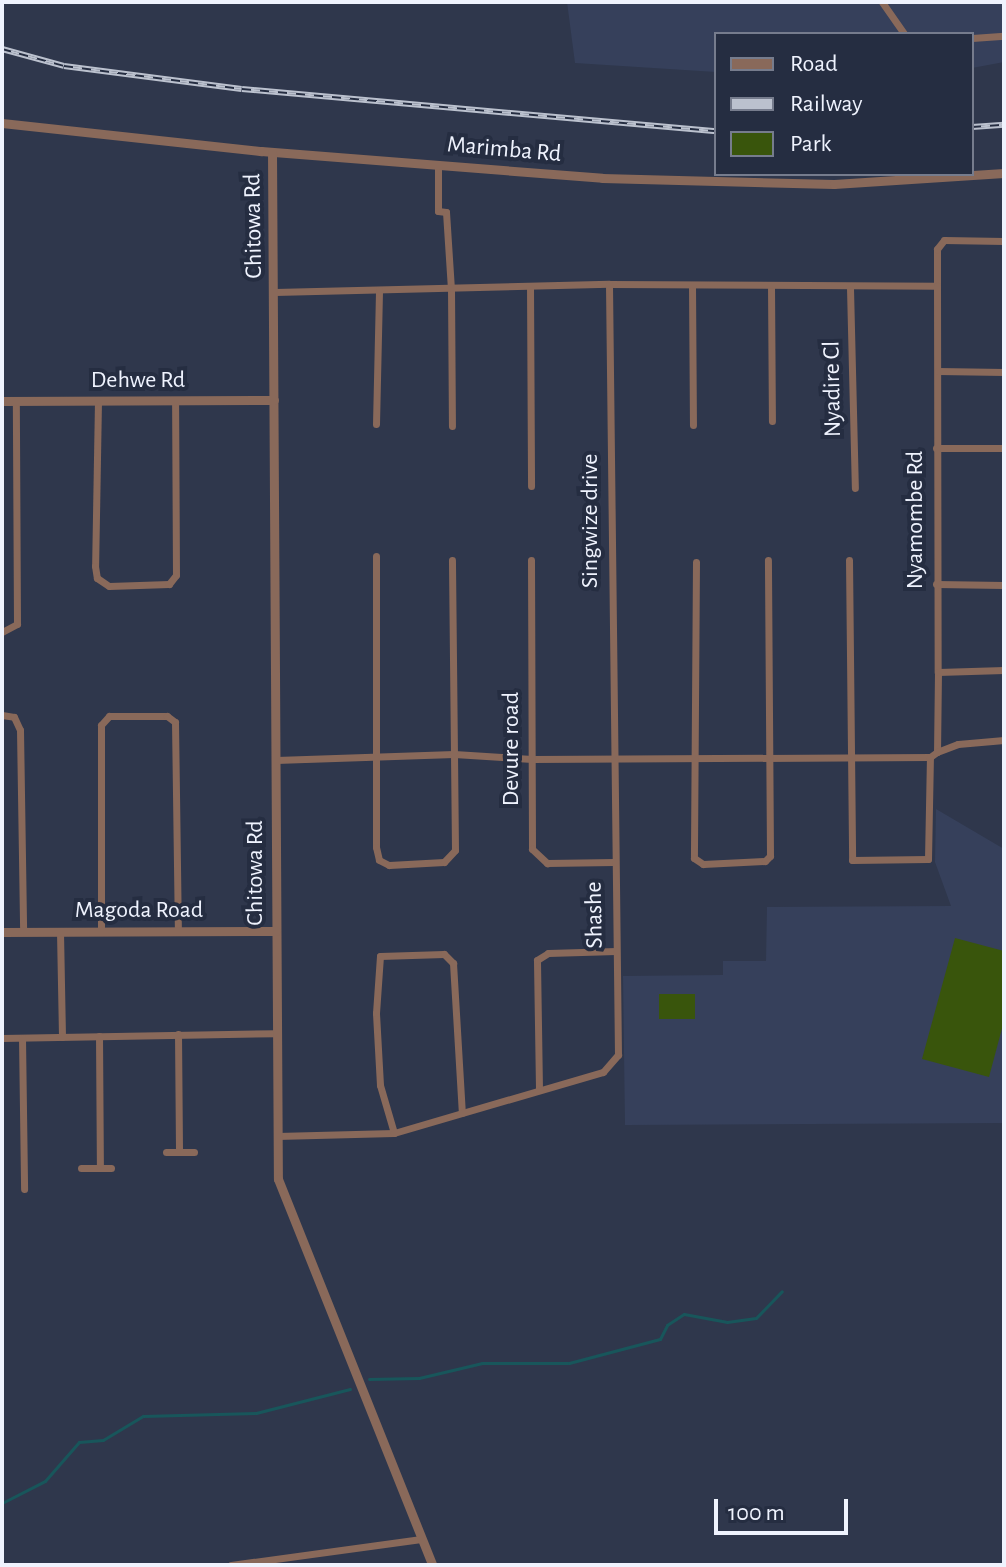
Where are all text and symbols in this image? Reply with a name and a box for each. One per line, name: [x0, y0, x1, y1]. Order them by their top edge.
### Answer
legend: [714, 32, 974, 176]
text: Road: [790, 52, 838, 76]
text: Railway: [790, 92, 862, 116]
street label: Marimba Rd: [446, 131, 562, 169]
text: Park: [790, 132, 831, 156]
street label: Chitowa Rd: [239, 173, 269, 279]
street label: Nyadire Cl: [818, 341, 848, 437]
street label: Dehwe Rd: [91, 367, 185, 395]
street label: Nyamombe Rd: [902, 451, 930, 589]
street label: Singwize drive: [577, 454, 605, 588]
street label: Devure road: [498, 692, 526, 806]
street label: Chitowa Rd: [242, 820, 270, 926]
street label: Shashe: [580, 881, 610, 949]
street label: Magoda Road: [75, 897, 203, 925]
scale bar: [718, 1483, 852, 1533]
text: 100 m: [728, 1501, 785, 1525]

